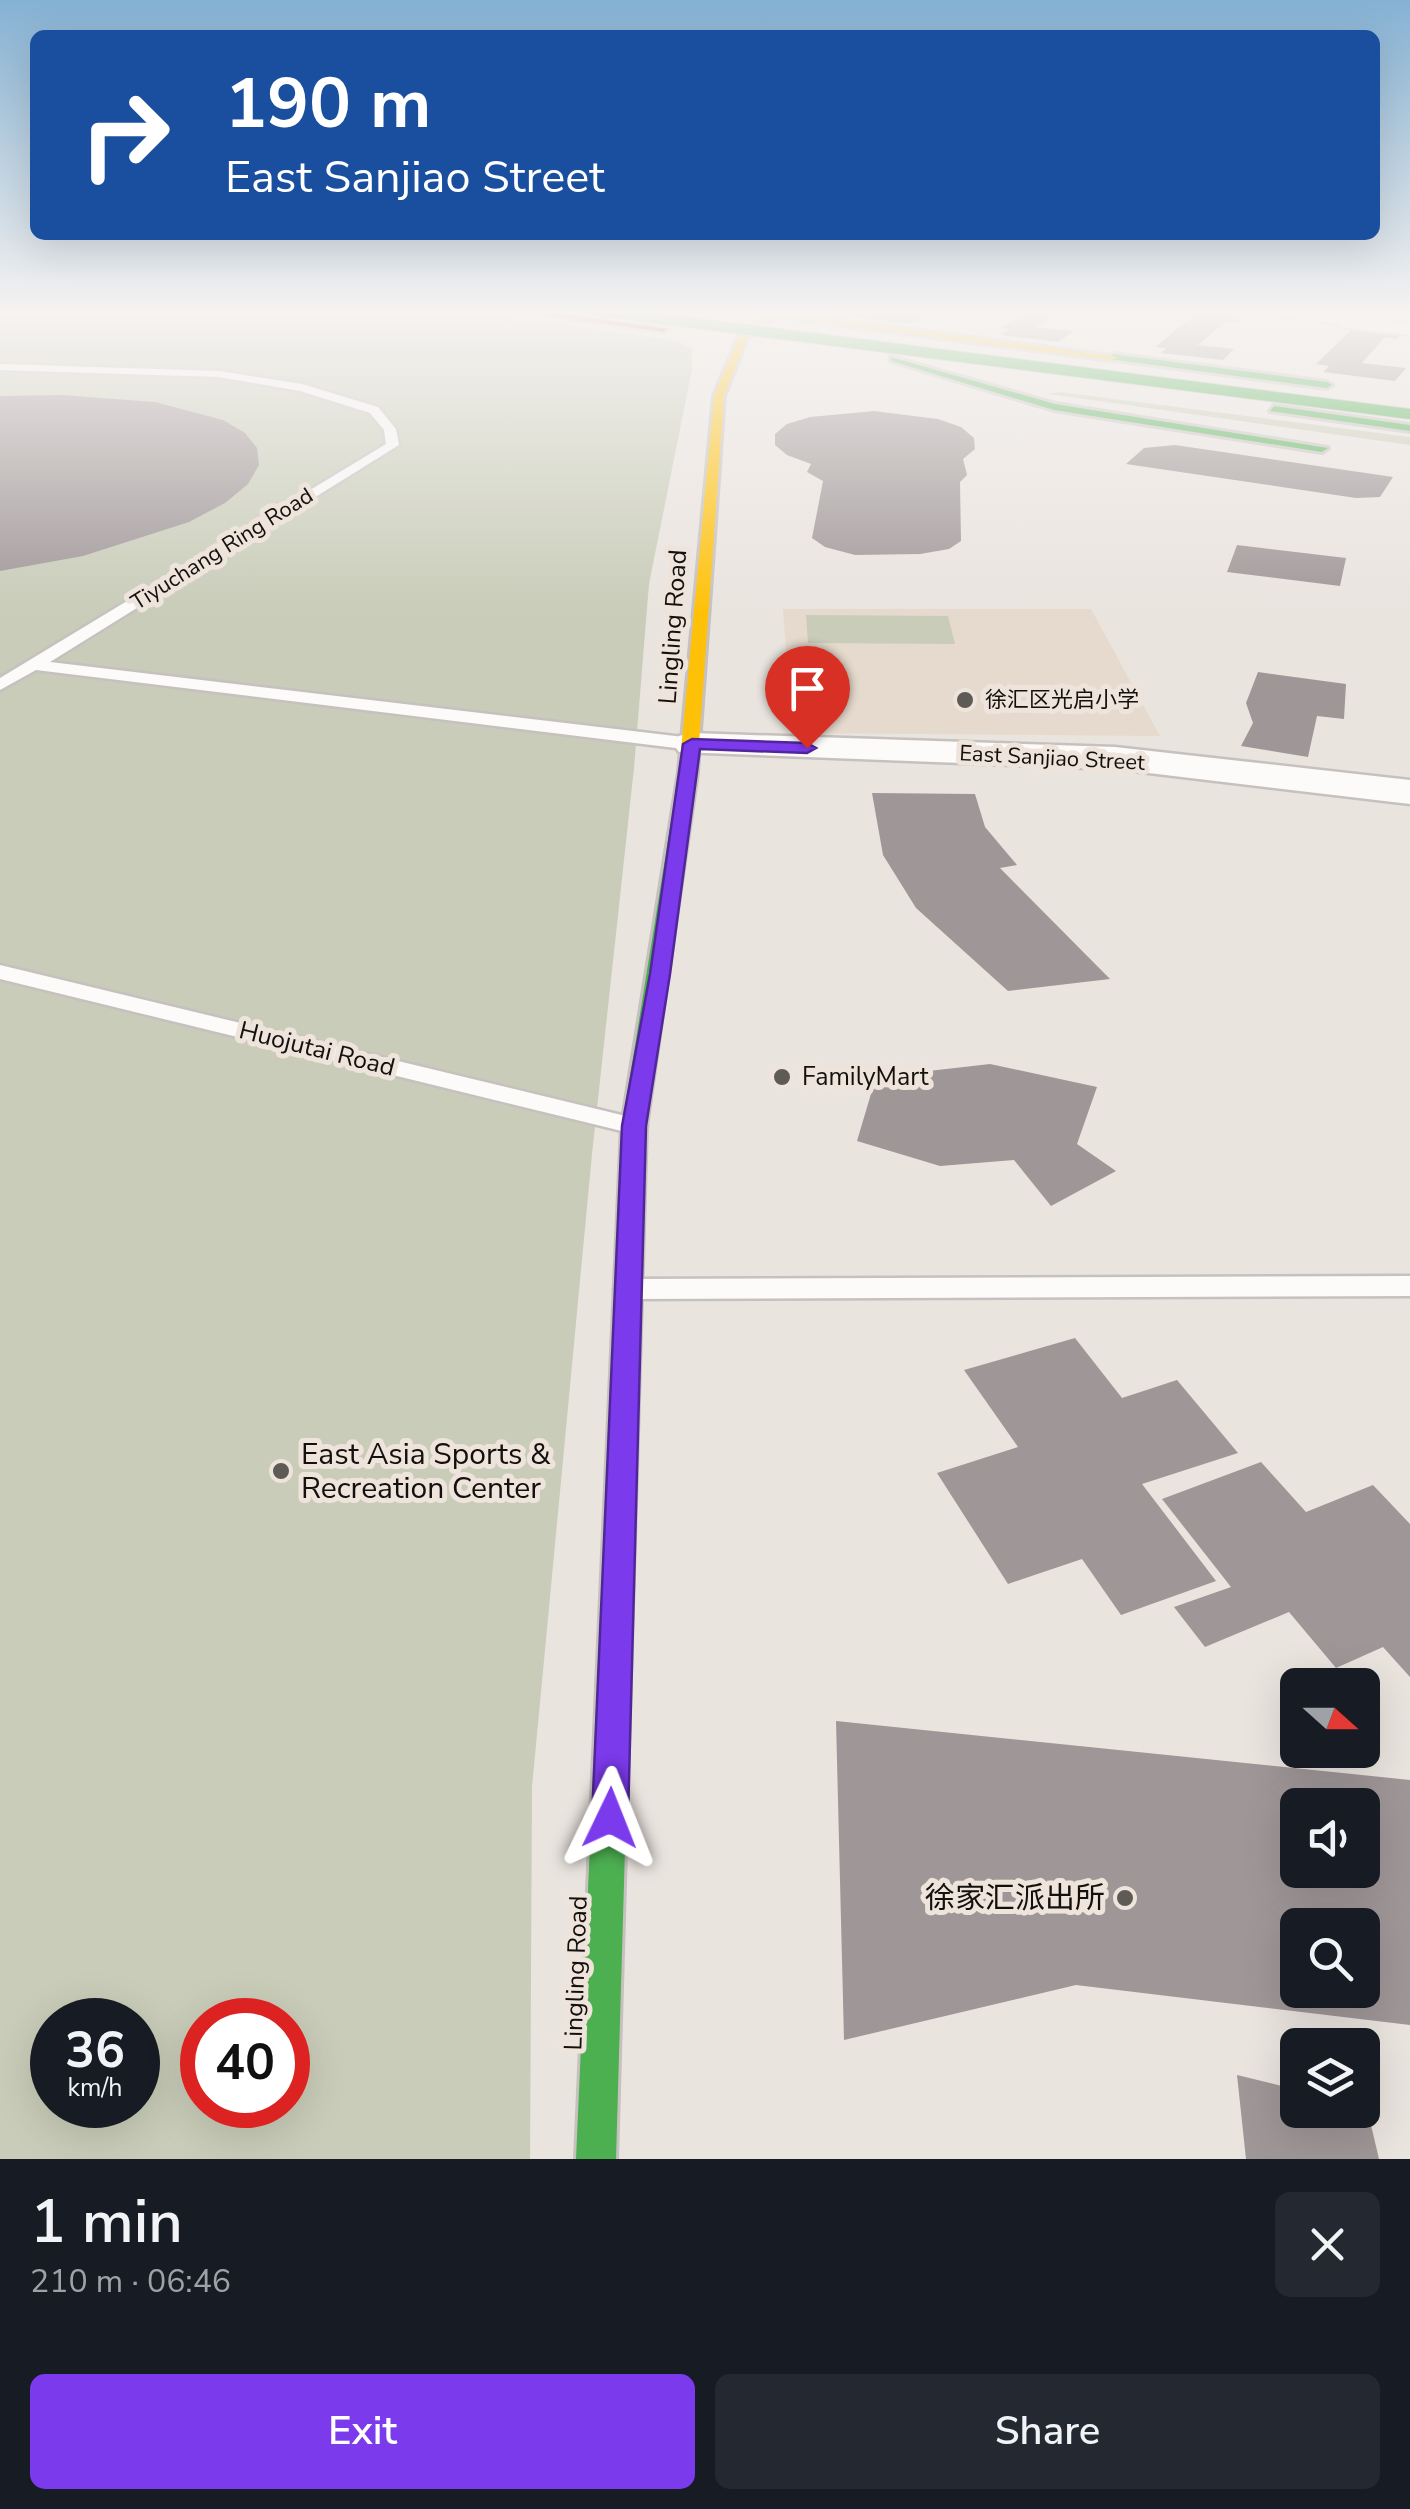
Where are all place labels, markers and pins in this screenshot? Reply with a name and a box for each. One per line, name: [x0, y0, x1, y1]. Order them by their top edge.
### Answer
pin: [765, 646, 850, 749]
place label: 徐汇区光启小学: [985, 685, 1139, 715]
marker: 徐汇区光启小学: [954, 689, 976, 711]
place label: FamilyMart: [802, 1060, 929, 1094]
marker: FamilyMart: [771, 1066, 793, 1088]
place label: East Asia Sports & Recreation Center: [301, 1434, 551, 1509]
marker: East Asia Sports & Recreation Center: [270, 1460, 292, 1482]
place label: 徐家汇派出所: [925, 1878, 1105, 1919]
marker: 徐家汇派出所: [1114, 1887, 1136, 1909]

